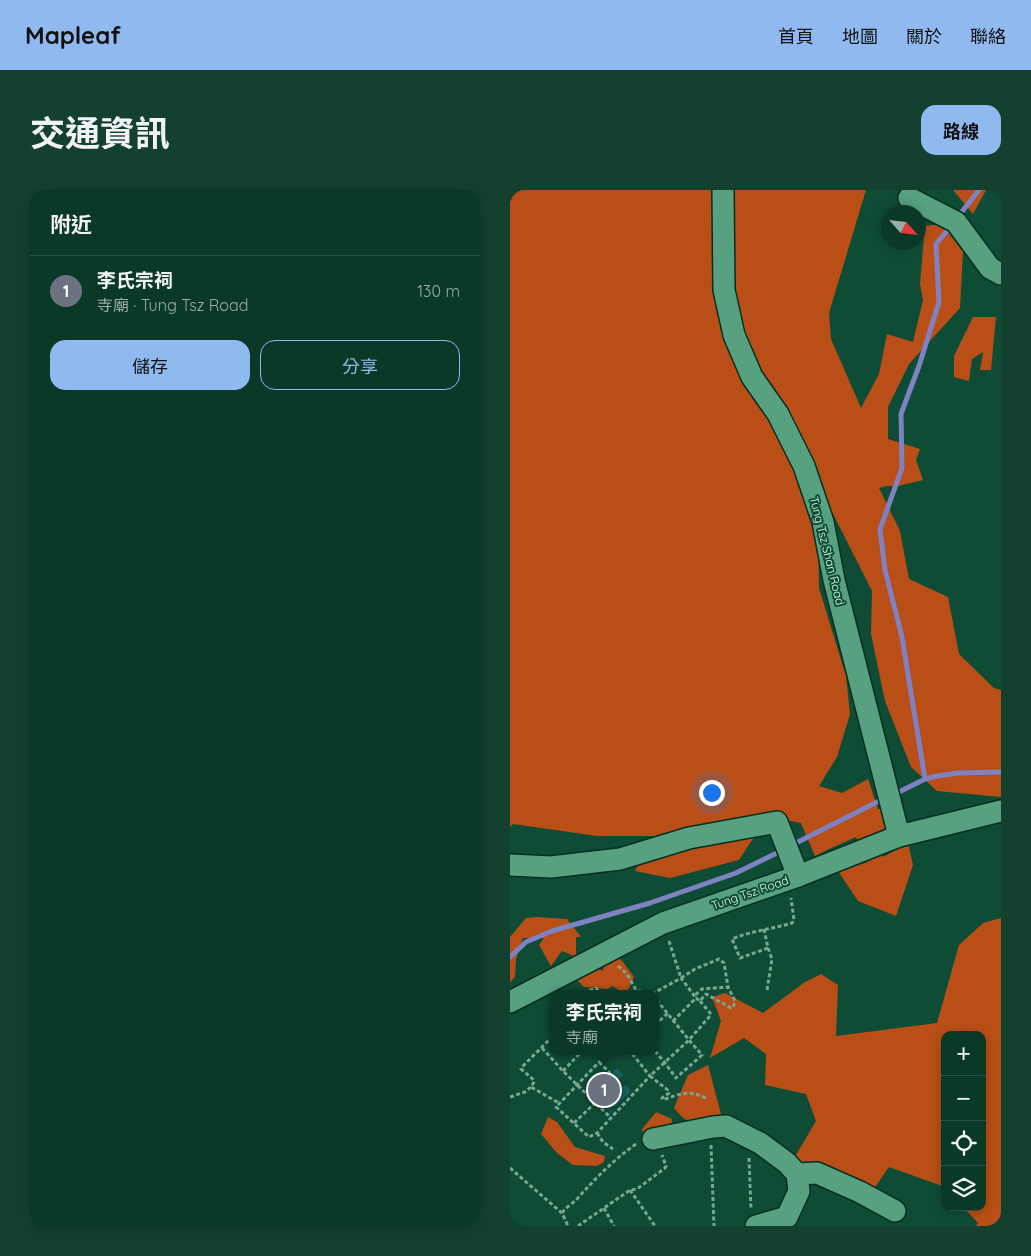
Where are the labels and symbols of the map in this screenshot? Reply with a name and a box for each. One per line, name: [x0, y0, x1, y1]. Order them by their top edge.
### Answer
north arrow: [881, 205, 926, 250]
street label: Tung Tsz Shan Road: [807, 495, 848, 607]
your location: [699, 780, 725, 806]
street label: Tung Tsz Road: [709, 872, 790, 913]
pin: 1: [588, 1071, 620, 1109]

